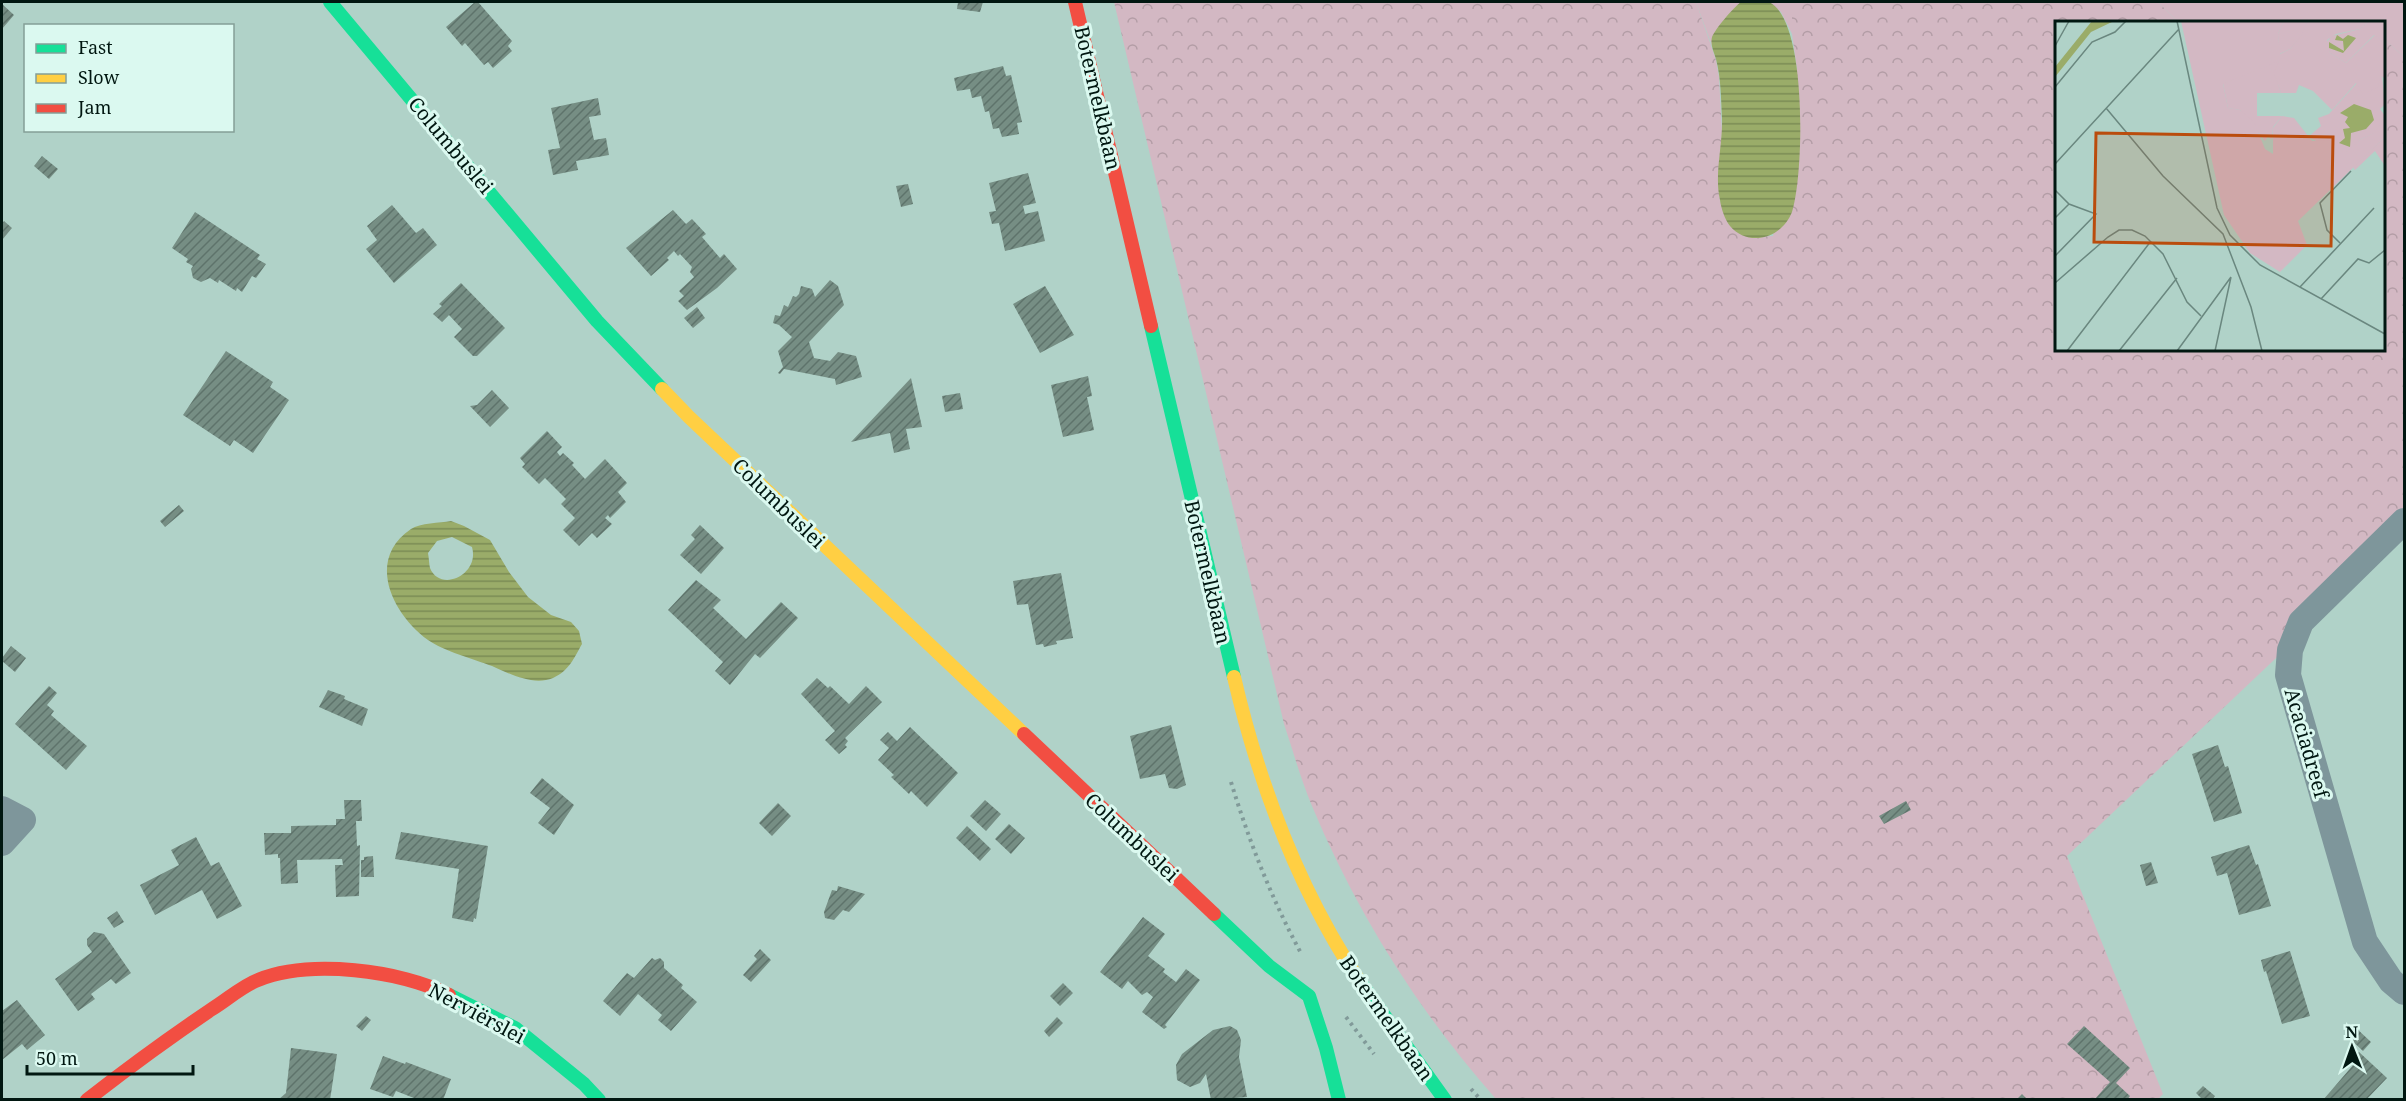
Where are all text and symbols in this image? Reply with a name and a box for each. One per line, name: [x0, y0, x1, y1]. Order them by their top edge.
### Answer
inset map: [2055, 21, 2385, 351]
street label: Botermelkbaan: [1068, 23, 1128, 173]
legend: [24, 24, 234, 132]
text: Fast: [78, 35, 113, 59]
text: Slow: [78, 65, 120, 89]
street label: Columbuslei: [402, 91, 500, 200]
text: Jam: [77, 95, 112, 119]
street label: Columbuslei: [727, 452, 832, 554]
street label: Botermelkbaan: [1178, 497, 1238, 647]
street label: Acaciadreef: [2278, 685, 2336, 802]
street label: Columbuslei: [1079, 787, 1185, 888]
street label: Botermelkbaan: [1334, 950, 1440, 1086]
street label: Nerviërslei: [424, 976, 531, 1050]
north arrow: [2322, 1017, 2382, 1077]
text: N: [2345, 1021, 2359, 1043]
scale bar: [27, 1038, 194, 1076]
text: 50 m: [36, 1046, 78, 1070]

